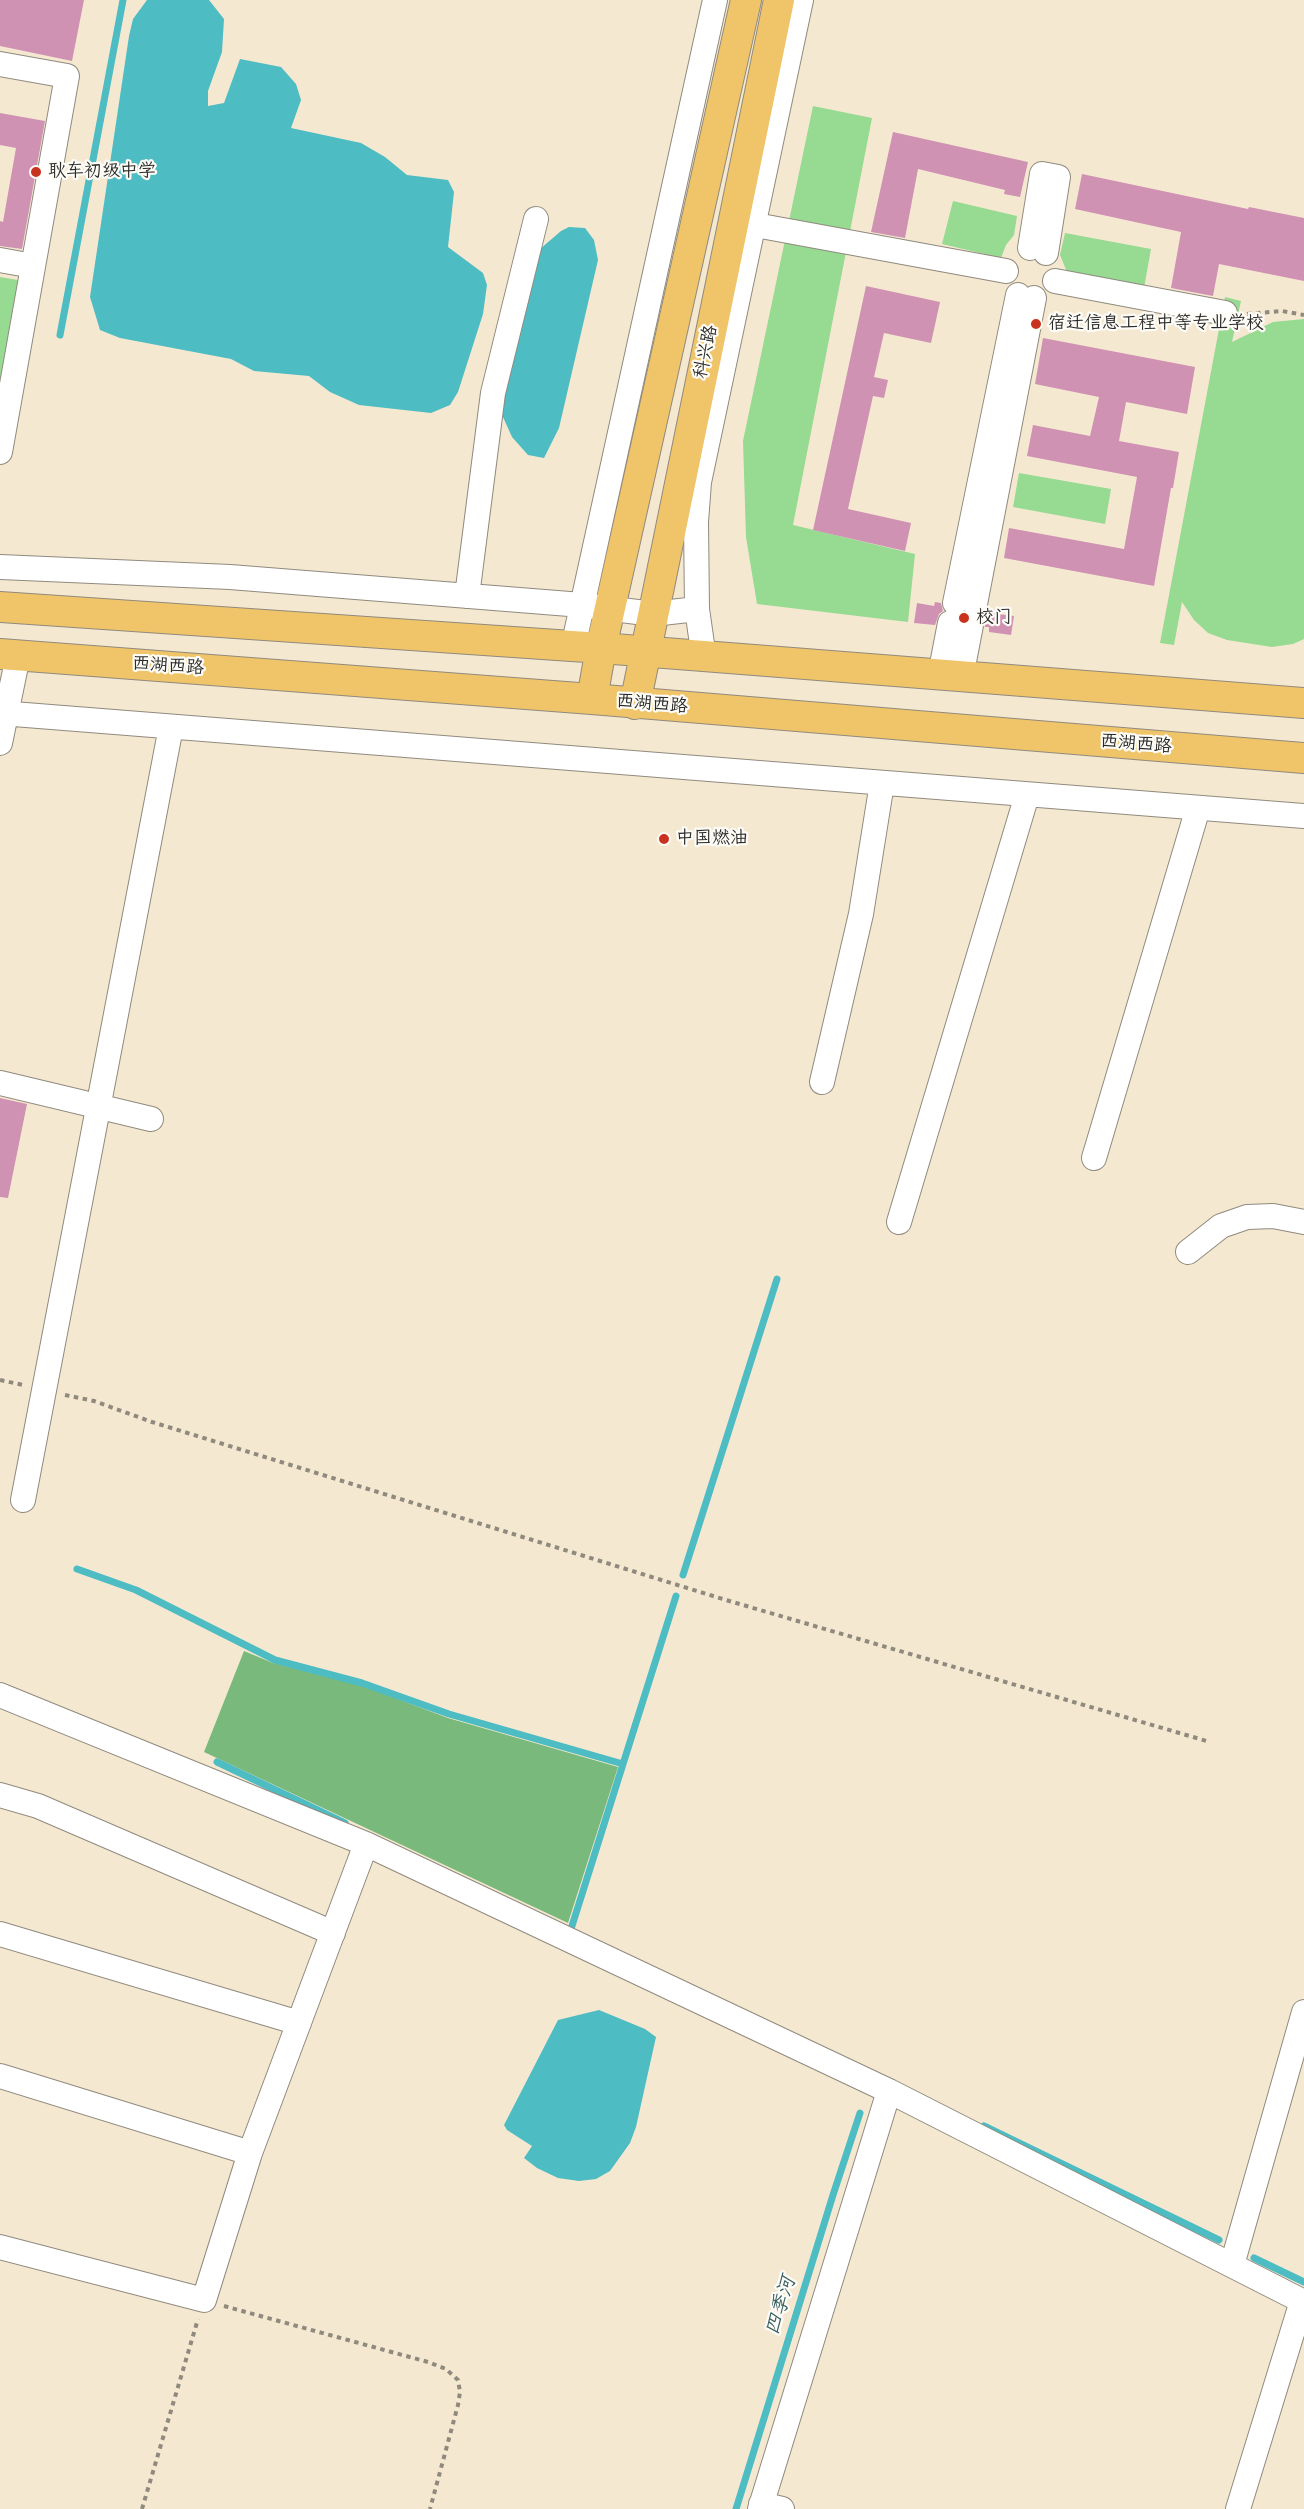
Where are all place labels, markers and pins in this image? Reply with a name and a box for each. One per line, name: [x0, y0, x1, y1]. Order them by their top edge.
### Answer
place label: 耿车初级中学: [48, 161, 156, 183]
marker: 耿车初级中学: [29, 165, 43, 179]
place label: 宿迁信息工程中等专业学校: [1048, 313, 1264, 335]
marker: 宿迁信息工程中等专业学校: [1029, 317, 1043, 331]
place label: 校门: [976, 607, 1012, 629]
marker: 校门: [957, 611, 971, 625]
place label: 中国燃油: [676, 828, 748, 850]
marker: 中国燃油: [657, 832, 671, 846]

